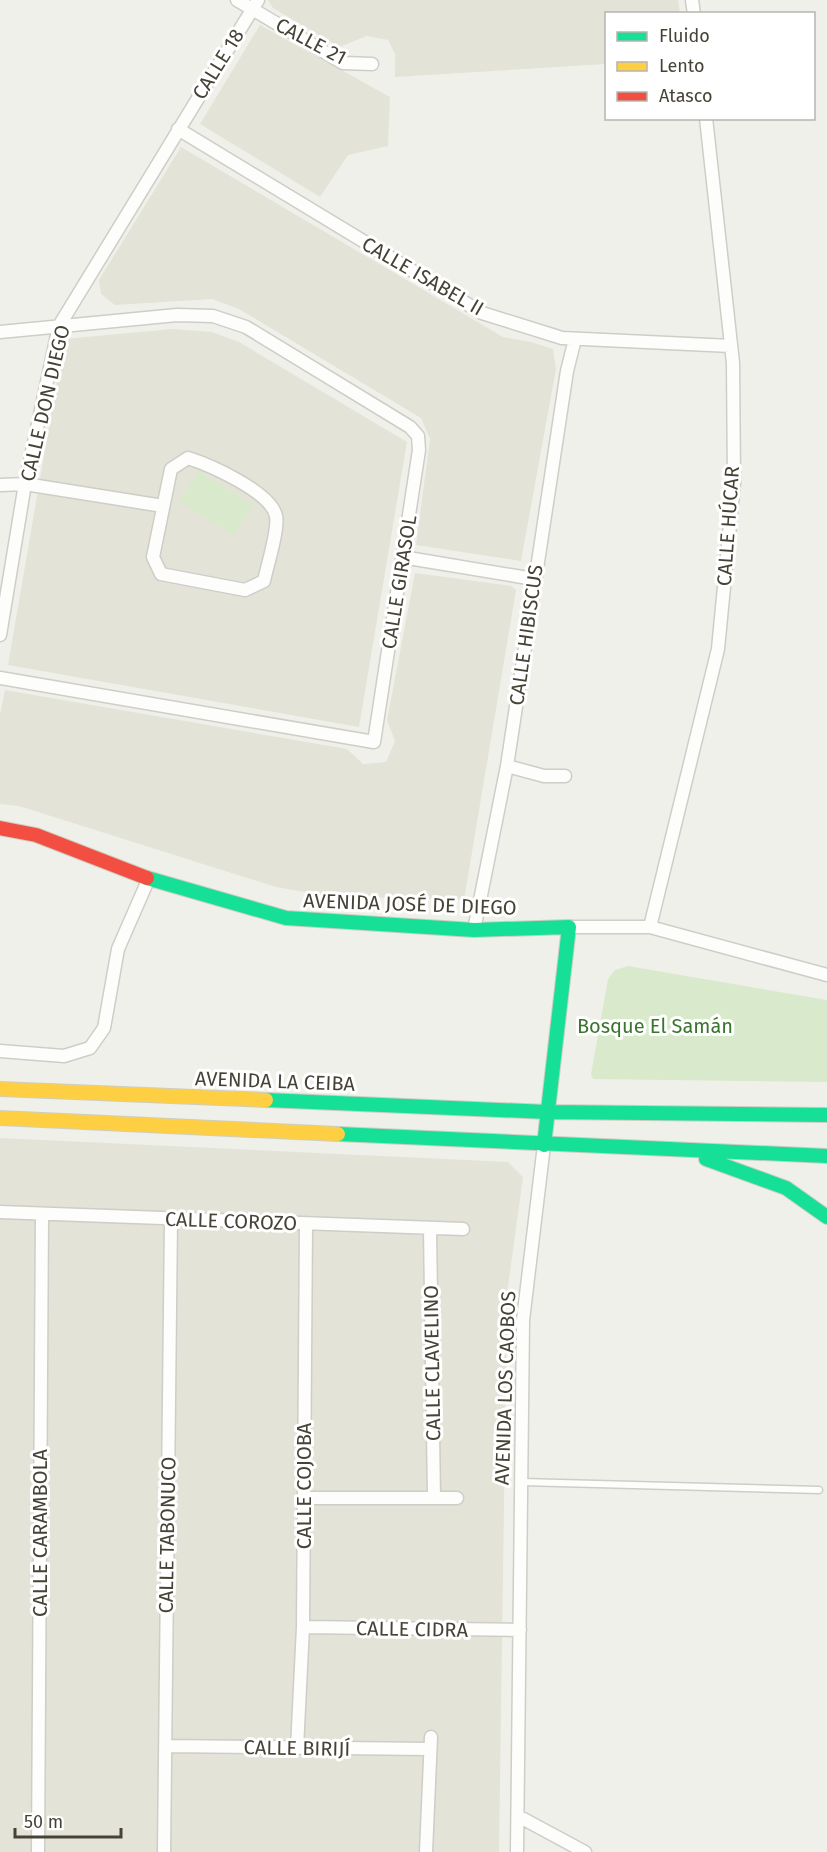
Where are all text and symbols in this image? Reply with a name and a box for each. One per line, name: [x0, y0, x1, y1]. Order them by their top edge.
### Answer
street label: CALLE 21: [272, 12, 350, 70]
legend: [605, 12, 815, 120]
street label: CALLE 18: [187, 24, 249, 104]
text: Fluido: [659, 25, 710, 47]
text: Lento: [659, 55, 705, 77]
text: Atasco: [659, 85, 712, 107]
street label: CALLE ISABEL II: [358, 231, 488, 321]
street label: CALLE DON DIEGO: [15, 322, 75, 484]
street label: CALLE HÚCAR: [712, 465, 744, 587]
street label: CALLE GIRASOL: [377, 513, 421, 651]
street label: CALLE HIBISCUS: [504, 563, 548, 707]
street label: AVENIDA JOSÉ DE DIEGO: [303, 888, 517, 920]
park label: Bosque El Samán: [577, 1014, 733, 1038]
street label: AVENIDA LA CEIBA: [195, 1066, 356, 1096]
street label: CALLE COROZO: [164, 1207, 298, 1235]
street label: CALLE CLAVELINO: [419, 1285, 445, 1441]
street label: AVENIDA LOS CAOBOS: [490, 1290, 520, 1486]
street label: CALLE COJOBA: [292, 1422, 316, 1549]
street label: CALLE CARAMBOLA: [28, 1449, 52, 1617]
street label: CALLE TABONUCO: [154, 1456, 180, 1614]
street label: CALLE CIDRA: [356, 1616, 469, 1642]
street label: CALLE BIRIJÍ: [243, 1735, 351, 1761]
scale bar: [15, 1801, 122, 1839]
text: 50 m: [24, 1811, 63, 1833]

